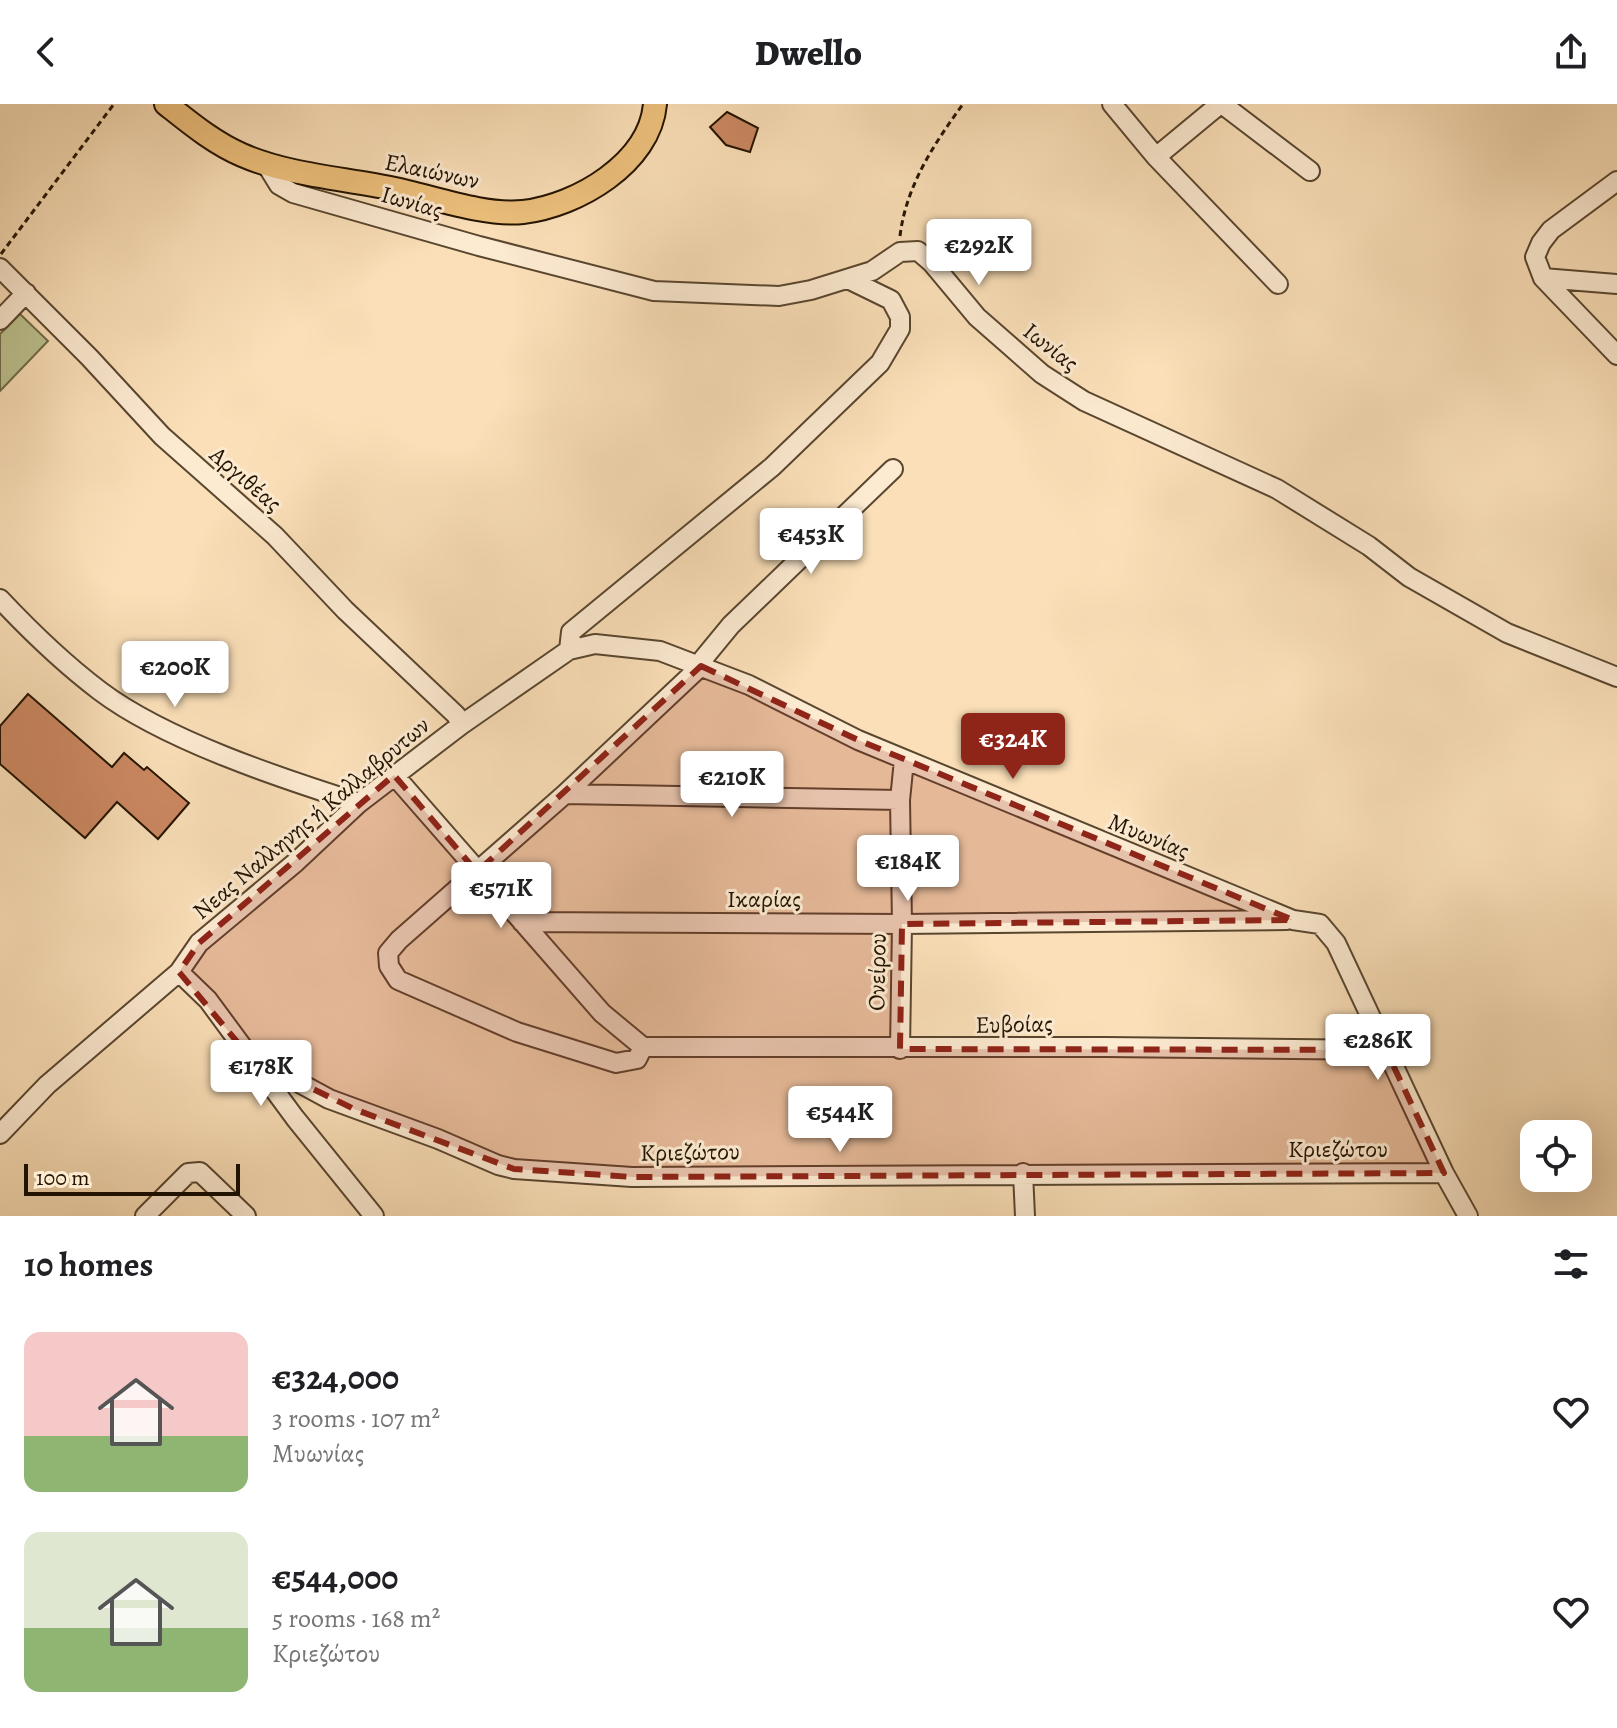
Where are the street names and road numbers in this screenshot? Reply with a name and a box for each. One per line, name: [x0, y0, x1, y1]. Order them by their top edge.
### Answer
street label: Ελαιώνων: [382, 145, 482, 197]
street label: Ιωνίας: [378, 178, 446, 226]
street label: Ιωνίας: [1017, 315, 1085, 379]
street label: Αργιθέας: [202, 438, 289, 519]
street label: Νεας Nαλληνης ή Καλλαβρυτων: [186, 709, 436, 927]
street label: Μυωνίας: [1104, 805, 1194, 867]
street label: Ικαρίας: [727, 883, 801, 915]
street label: Ονείρου: [860, 933, 894, 1011]
street label: Ευβοίας: [975, 1007, 1053, 1041]
street label: Κριεζώτου: [1288, 1133, 1388, 1165]
street label: Κριεζώτου: [640, 1135, 740, 1169]

